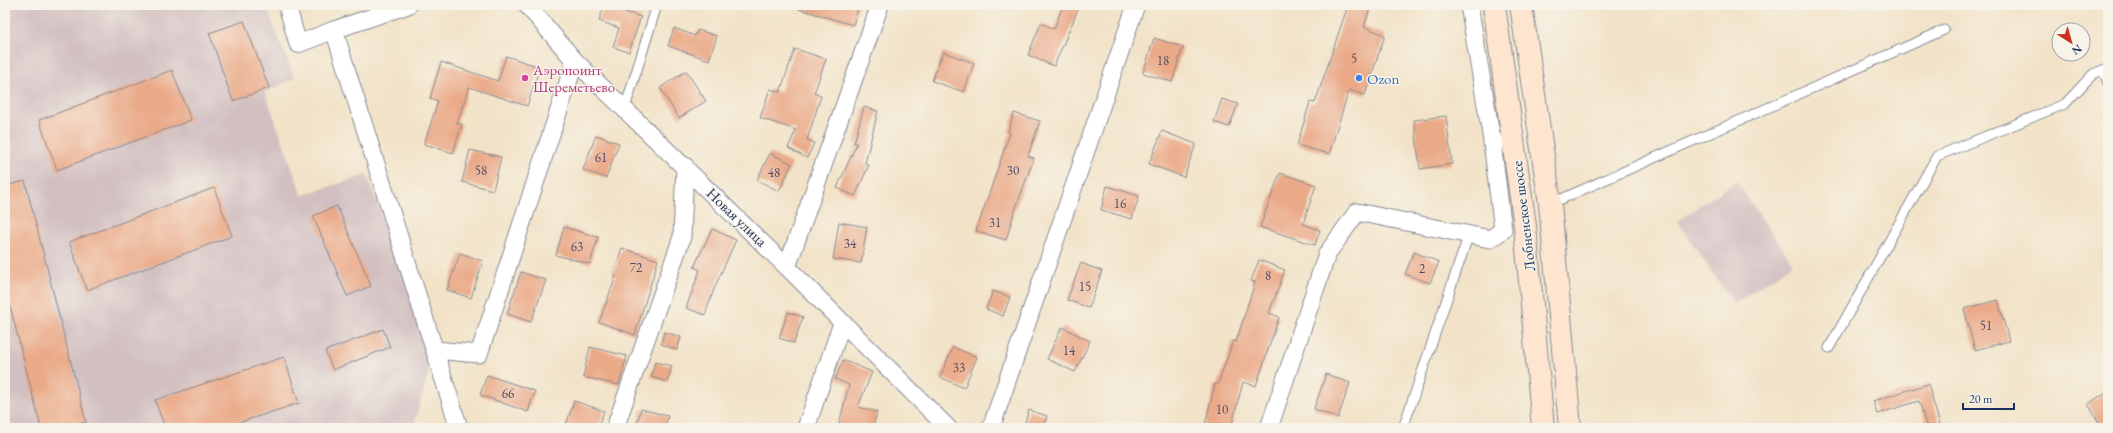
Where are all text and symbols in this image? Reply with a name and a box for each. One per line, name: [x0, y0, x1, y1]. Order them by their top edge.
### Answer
north arrow: [2051, 22, 2091, 62]
text: N: [2069, 42, 2085, 58]
house number: 5: [1351, 50, 1357, 67]
house number: 18: [1157, 52, 1169, 69]
place label: Аэропоинт Шереметьево: [532, 60, 615, 96]
place label: Ozon: [1367, 69, 1400, 88]
marker: Аэропоинт Шереметьево: [520, 73, 530, 83]
marker: Ozon: [1354, 73, 1364, 83]
house number: 61: [595, 149, 607, 166]
street label: Лобненское шоссе: [1507, 160, 1539, 272]
house number: 58: [475, 162, 487, 179]
house number: 30: [1007, 162, 1019, 179]
house number: 48: [768, 164, 780, 181]
street label: Новая улица: [703, 184, 771, 250]
house number: 16: [1114, 195, 1126, 212]
house number: 31: [989, 214, 1001, 231]
house number: 34: [844, 235, 857, 252]
house number: 63: [571, 238, 583, 255]
house number: 72: [630, 259, 643, 276]
house number: 2: [1419, 260, 1426, 277]
house number: 8: [1265, 267, 1271, 284]
house number: 15: [1079, 278, 1091, 295]
house number: 51: [1980, 317, 1992, 334]
house number: 14: [1063, 342, 1076, 359]
house number: 33: [953, 359, 965, 376]
house number: 66: [502, 385, 514, 402]
scale bar: [1963, 385, 2014, 411]
text: 20 m: [1969, 391, 1993, 407]
house number: 10: [1216, 401, 1228, 418]

